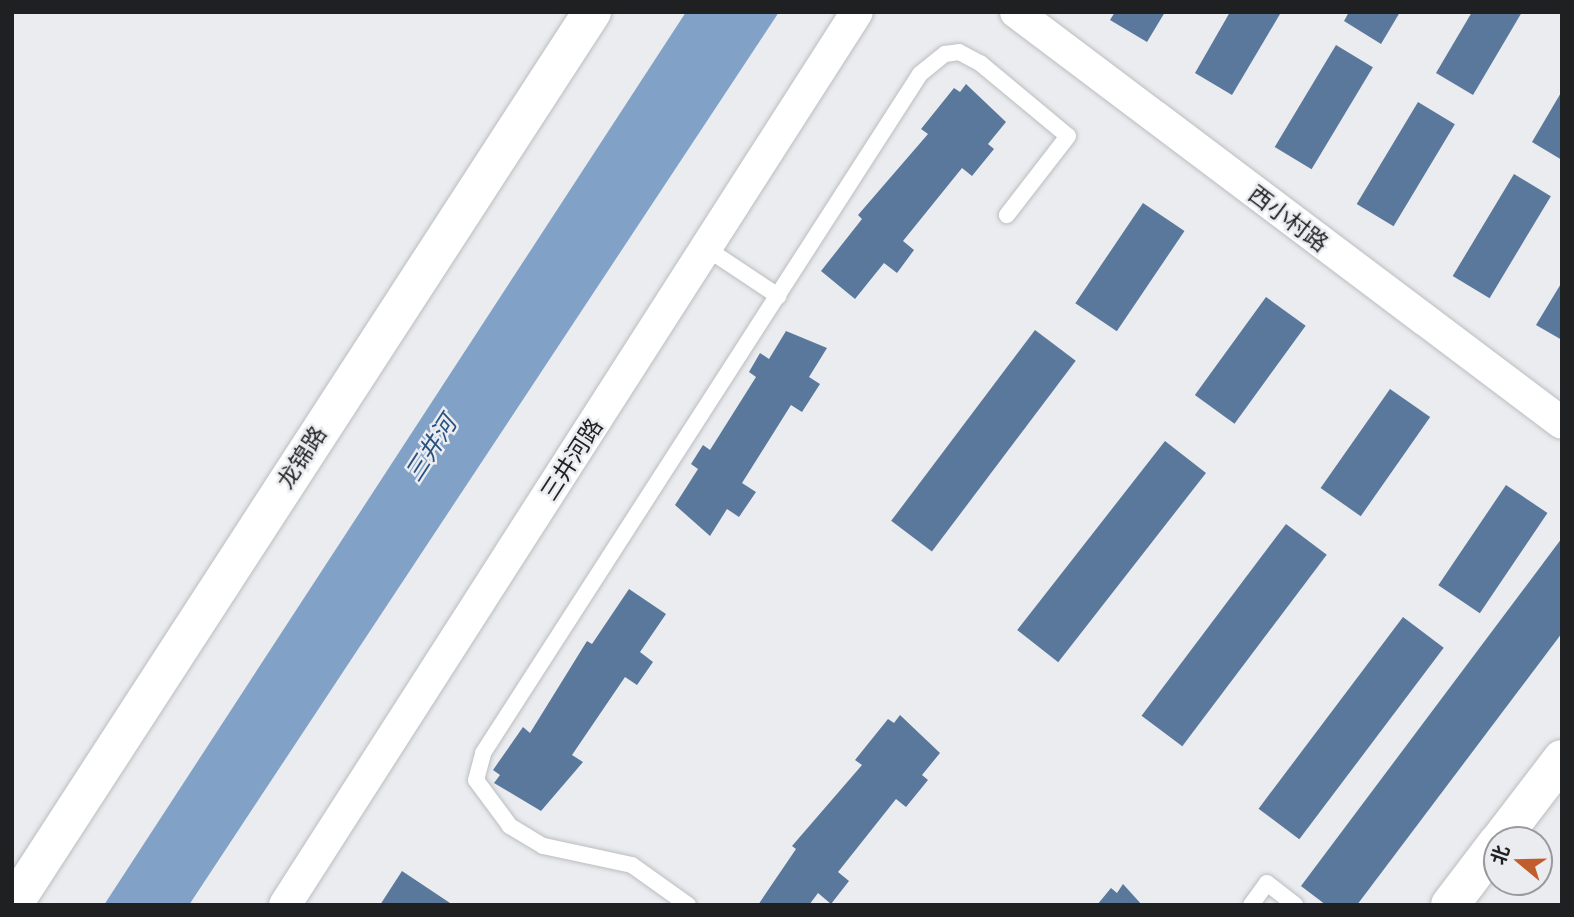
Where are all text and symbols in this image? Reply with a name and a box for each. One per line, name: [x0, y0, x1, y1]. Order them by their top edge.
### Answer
street label: 西小村路: [1244, 179, 1334, 257]
water label: 三井河: [398, 410, 462, 486]
street label: 三井河路: [534, 413, 608, 505]
street label: 龙锦路: [271, 421, 331, 493]
north arrow: [1483, 826, 1553, 896]
text: 北: [1486, 842, 1514, 867]

